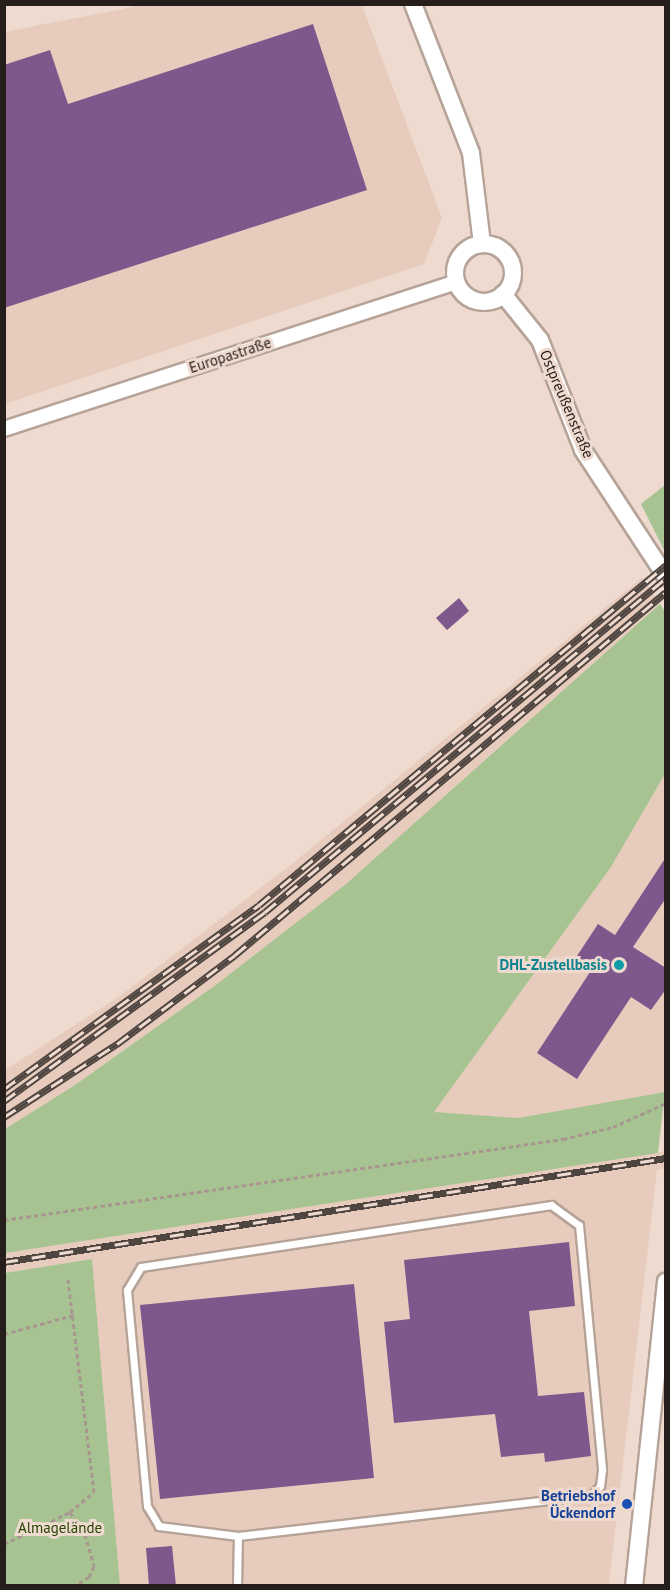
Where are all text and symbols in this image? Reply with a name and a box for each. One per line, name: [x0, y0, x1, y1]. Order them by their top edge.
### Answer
street label: Europastraße: [187, 333, 273, 377]
street label: Ostpreußenstraße: [536, 347, 598, 461]
place label: DHL-Zustellbasis: [500, 956, 607, 974]
marker: DHL-Zustellbasis: [612, 958, 626, 972]
place label: Betriebshof Ückendorf: [541, 1486, 615, 1521]
marker: Betriebshof Ückendorf: [620, 1497, 634, 1511]
park label: Almagelände: [18, 1519, 102, 1537]

